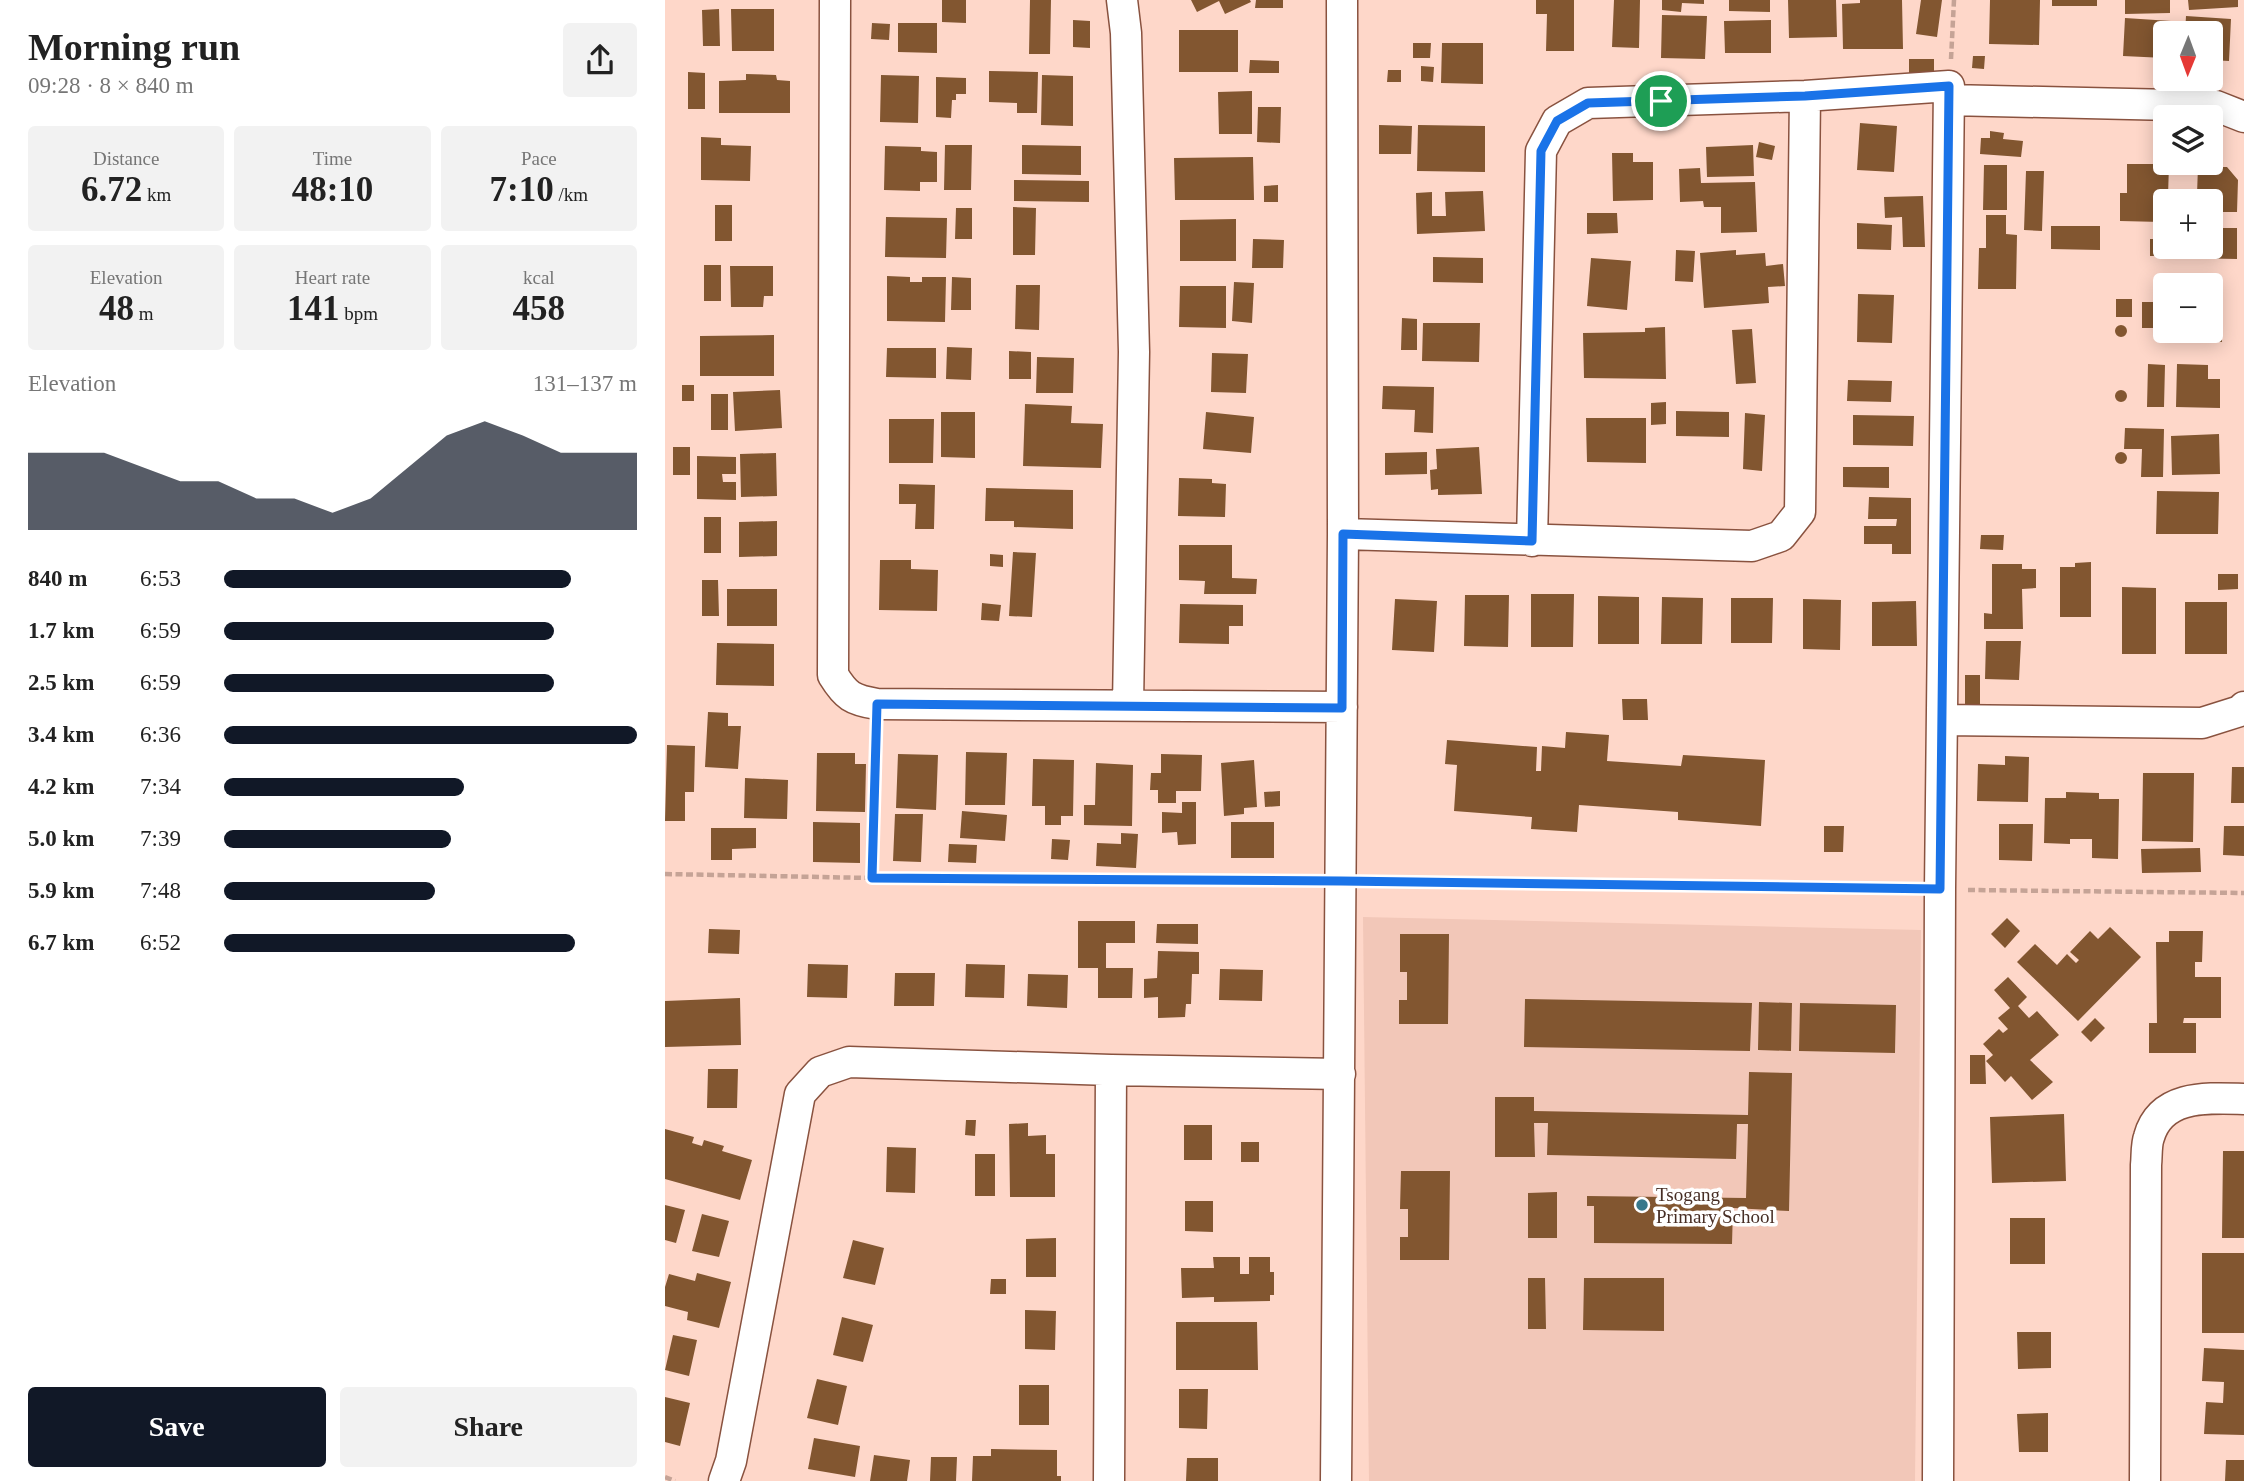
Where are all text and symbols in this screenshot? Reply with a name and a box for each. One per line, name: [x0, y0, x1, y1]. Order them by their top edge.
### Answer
north arrow: [2153, 21, 2223, 91]
map controls: [2153, 21, 2223, 343]
button: share: [563, 23, 637, 97]
text: Morning run: [28, 26, 240, 68]
pin: [1631, 71, 1691, 131]
text: 09:28 · 8 × 840 m: [28, 73, 194, 98]
icon: arrive: [1642, 82, 1680, 120]
button: layers: [2153, 105, 2223, 175]
text: Distance: [93, 148, 159, 169]
text: Time: [313, 148, 352, 169]
text: Pace: [521, 148, 557, 169]
text: 6.72: [81, 170, 142, 209]
text: 48:10: [292, 170, 373, 209]
text: 7:10: [490, 170, 554, 209]
text: km: [142, 184, 171, 205]
text: /km: [554, 184, 588, 205]
button: +: [2153, 189, 2223, 259]
text: Elevation: [90, 267, 163, 288]
text: Heart rate: [295, 267, 370, 288]
text: kcal: [523, 267, 555, 288]
button: −: [2153, 273, 2223, 343]
text: 48: [99, 289, 134, 328]
text: 141: [287, 289, 339, 328]
text: 458: [513, 289, 565, 328]
text: m: [134, 303, 153, 324]
text: bpm: [339, 303, 378, 324]
text: Elevation: [28, 371, 116, 396]
text: 131–137 m: [533, 371, 637, 396]
text: 840 m: [28, 566, 87, 591]
text: 6:53: [140, 566, 181, 591]
text: 1.7 km: [28, 618, 94, 643]
text: 6:59: [140, 618, 181, 643]
text: 2.5 km: [28, 670, 94, 695]
text: 6:59: [140, 670, 181, 695]
text: 3.4 km: [28, 722, 94, 747]
text: 6:36: [140, 722, 181, 747]
text: 4.2 km: [28, 774, 94, 799]
text: 7:34: [140, 774, 181, 799]
text: 5.0 km: [28, 826, 94, 851]
text: 7:39: [140, 826, 181, 851]
text: 5.9 km: [28, 878, 94, 903]
text: 7:48: [140, 878, 181, 903]
text: 6.7 km: [28, 930, 94, 955]
text: 6:52: [140, 930, 181, 955]
place label: Tsogang Primary School: [1656, 1184, 1775, 1227]
marker: Tsogang Primary School: [1634, 1197, 1650, 1213]
button: Save: [28, 1387, 326, 1467]
button: Share: [340, 1387, 637, 1467]

